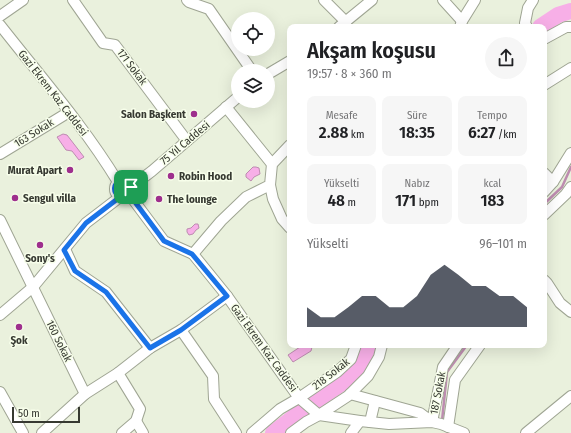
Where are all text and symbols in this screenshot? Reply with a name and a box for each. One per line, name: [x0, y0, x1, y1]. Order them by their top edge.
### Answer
map controls: [231, 12, 275, 108]
button: locate: [231, 12, 275, 56]
text: Akşam koşusu: [307, 37, 436, 64]
button: share: [485, 37, 527, 79]
street label: 171 Sokak: [114, 46, 150, 88]
street label: Gazi Ekrem Kaz Caddesi: [15, 47, 91, 139]
button: layers: [231, 64, 275, 108]
text: 19:57 · 8 × 360 m: [307, 66, 392, 81]
place label: Salon Başkent: [121, 108, 186, 121]
marker: Salon Başkent: [189, 109, 199, 119]
text: Mesafe: [326, 109, 358, 122]
text: Süre: [407, 109, 427, 122]
text: Tempo: [477, 109, 507, 122]
street label: 163 Sokak: [12, 115, 57, 150]
street label: 75 Yıl Caddesi: [158, 118, 213, 167]
text: 2.88: [319, 122, 348, 143]
text: 18:35: [399, 122, 435, 143]
text: 6:27: [468, 122, 495, 143]
text: km: [348, 128, 364, 141]
text: /km: [495, 128, 517, 141]
place label: Murat Apart: [8, 164, 62, 177]
marker: Murat Apart: [65, 165, 75, 175]
pin: [114, 170, 148, 204]
place label: Robin Hood: [179, 170, 232, 183]
marker: Robin Hood: [166, 171, 176, 181]
icon: arrive: [120, 176, 142, 198]
text: Yükselti: [324, 177, 359, 190]
text: Nabız: [404, 177, 430, 190]
text: kcal: [483, 177, 501, 190]
text: 48: [327, 190, 345, 211]
text: 171: [395, 190, 416, 211]
text: 183: [480, 190, 504, 211]
place label: Sengul villa: [23, 192, 76, 205]
marker: Sengul villa: [10, 193, 20, 203]
place label: The lounge: [167, 193, 218, 206]
marker: The lounge: [154, 194, 164, 204]
text: m: [345, 196, 356, 209]
text: bpm: [416, 196, 439, 209]
text: Yükselti: [307, 236, 349, 251]
text: 96–101 m: [479, 236, 527, 251]
marker: Sony's: [35, 240, 45, 250]
place label: Sony's: [25, 252, 55, 265]
street label: Gazi Ekrem Kaz Caddesi: [228, 302, 300, 395]
street label: 160 Sokak: [43, 318, 75, 365]
marker: Şok: [14, 322, 24, 332]
place label: Şok: [10, 334, 28, 347]
street label: 218 Sokak: [310, 355, 353, 393]
street label: 187 Sokak: [427, 370, 449, 416]
scale bar: [12, 405, 80, 424]
text: 50 m: [18, 407, 40, 420]

